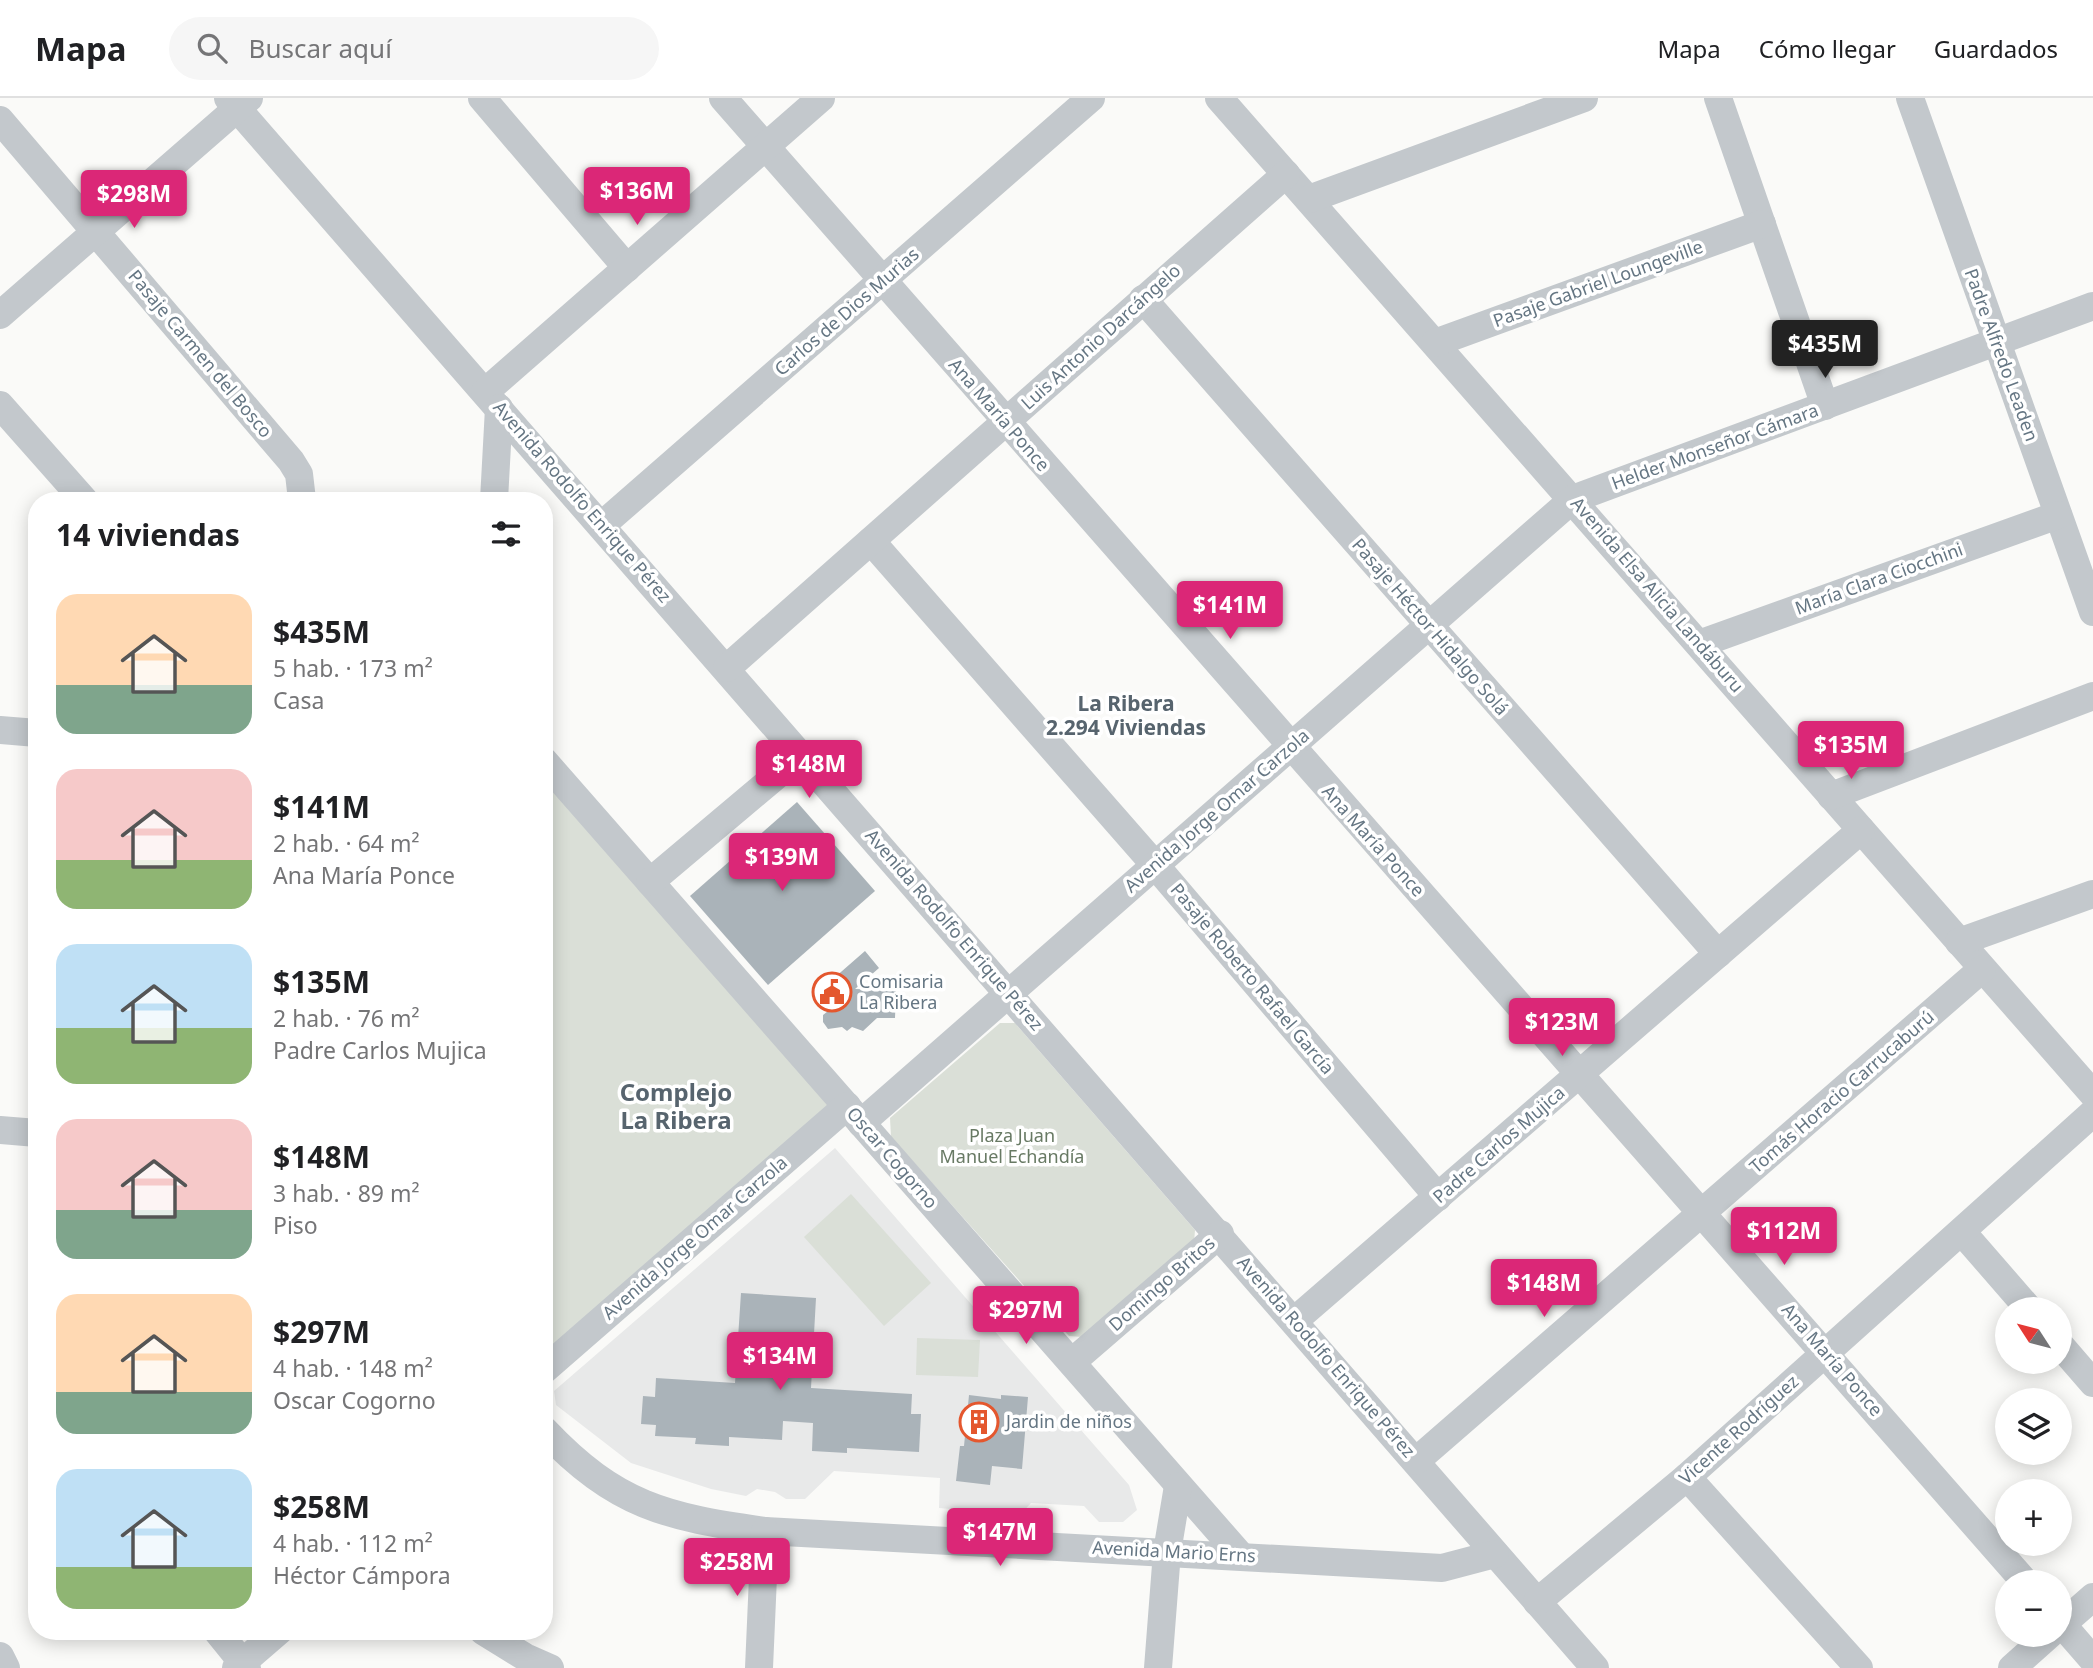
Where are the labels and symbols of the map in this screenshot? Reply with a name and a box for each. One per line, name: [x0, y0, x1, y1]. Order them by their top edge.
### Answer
pin: $136M: [588, 167, 686, 227]
pin: $298M: [85, 170, 183, 230]
street label: Pasaje Gabriel Loungeville: [1489, 234, 1706, 332]
street label: Carlos de Dios Murias: [769, 242, 924, 381]
street label: Luis Antonio Darcángelo: [1015, 258, 1185, 414]
street label: Pasaje Carmen del Bosco: [123, 264, 278, 442]
street label: Padre Alfredo Leaden: [1960, 265, 2044, 444]
pin: $435M: [1776, 320, 1874, 380]
street label: Ana María Ponce: [944, 353, 1056, 476]
street label: Avenida Rodolfo Enrique Pérez: [489, 395, 677, 607]
street label: Helder Monseñor Cámara: [1608, 397, 1821, 495]
street label: Avenida Elsa Alicia Landáburu: [1566, 491, 1749, 697]
street label: Pasaje Héctor Hidalgo Solá: [1347, 533, 1514, 720]
street label: María Clara Ciocchini: [1791, 537, 1966, 620]
pin: $141M: [1181, 582, 1279, 641]
district label: La Ribera 2.294 Viviendas: [1046, 689, 1206, 741]
pin: $135M: [1802, 722, 1900, 781]
street label: Avenida Jorge Omar Carzola: [1119, 723, 1314, 897]
pin: $148M: [760, 740, 858, 800]
street label: Ana María Ponce: [1317, 779, 1430, 901]
street label: Avenida Rodolfo Enrique Pérez: [861, 823, 1049, 1035]
pin: $139M: [733, 834, 831, 893]
street label: Pasaje Roberto Rafael García: [1166, 878, 1340, 1079]
place label: Comisaria La Ribera: [859, 969, 944, 1014]
public building icon: Comisaria La Ribera: [811, 971, 853, 1013]
pin: $123M: [1513, 998, 1611, 1058]
street label: Tomás Horacio Carrucaburú: [1744, 1004, 1939, 1178]
district label: Complejo La Ribera: [620, 1075, 732, 1136]
street label: Padre Carlos Mujica: [1427, 1080, 1569, 1208]
street label: Oscar Cogorno: [842, 1101, 944, 1213]
park label: Plaza Juan Manuel Echandía: [940, 1123, 1084, 1168]
street label: Avenida Jorge Omar Carzola: [597, 1150, 792, 1324]
pin: $112M: [1735, 1208, 1833, 1267]
street label: Domingo Britos: [1103, 1231, 1219, 1336]
street label: Avenida Rodolfo Enrique Pérez: [1233, 1250, 1421, 1462]
pin: $148M: [1495, 1260, 1593, 1319]
pin: $297M: [977, 1286, 1075, 1346]
north arrow: [1995, 1297, 2072, 1374]
street label: Ana María Ponce: [1777, 1298, 1889, 1421]
pin: $134M: [731, 1332, 829, 1392]
street label: Vicente Rodríguez: [1674, 1369, 1803, 1489]
building icon: Jardin de niños: [958, 1401, 1000, 1443]
place label: Jardin de niños: [1004, 1409, 1132, 1433]
pin: $147M: [951, 1508, 1049, 1568]
street label: Avenida Mario Erns: [1092, 1535, 1256, 1567]
pin: $258M: [688, 1538, 786, 1598]

